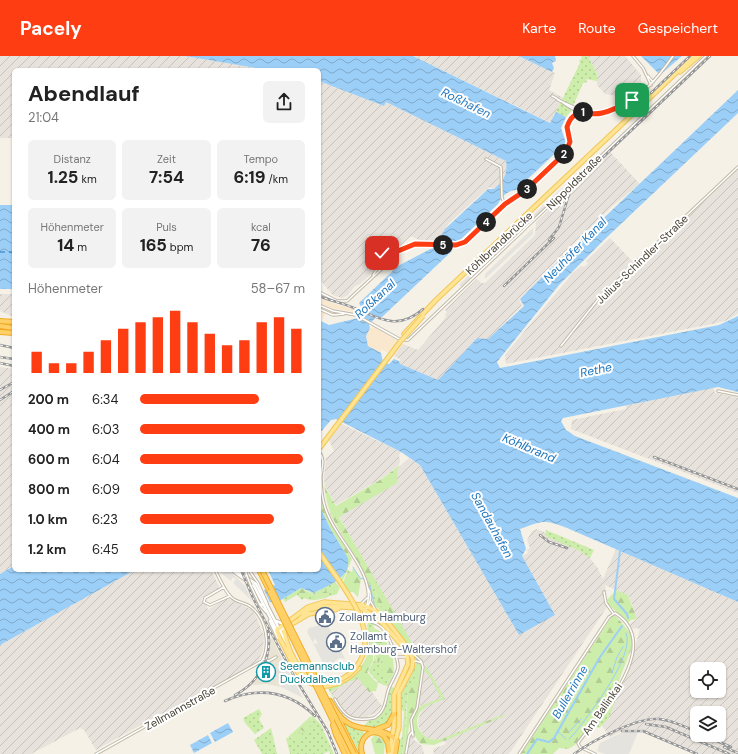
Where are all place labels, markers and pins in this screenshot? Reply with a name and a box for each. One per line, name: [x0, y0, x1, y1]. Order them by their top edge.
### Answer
pin: [615, 83, 649, 117]
pin: 1: [573, 102, 593, 122]
pin: 2: [554, 144, 574, 164]
pin: 3: [517, 179, 537, 199]
pin: 4: [476, 212, 496, 232]
pin: 5: [433, 235, 453, 255]
pin: [365, 236, 399, 270]
public building icon: Zollamt Hamburg: [314, 606, 336, 628]
place label: Zollamt Hamburg: [339, 610, 426, 624]
place label: Zollamt Hamburg-Waltershof: [350, 629, 457, 656]
public building icon: Zollamt Hamburg-Waltershof: [325, 631, 347, 653]
place label: Seemannsclub Duckdalben: [280, 659, 355, 686]
building icon: Seemannsclub Duckdalben: [255, 661, 277, 683]

